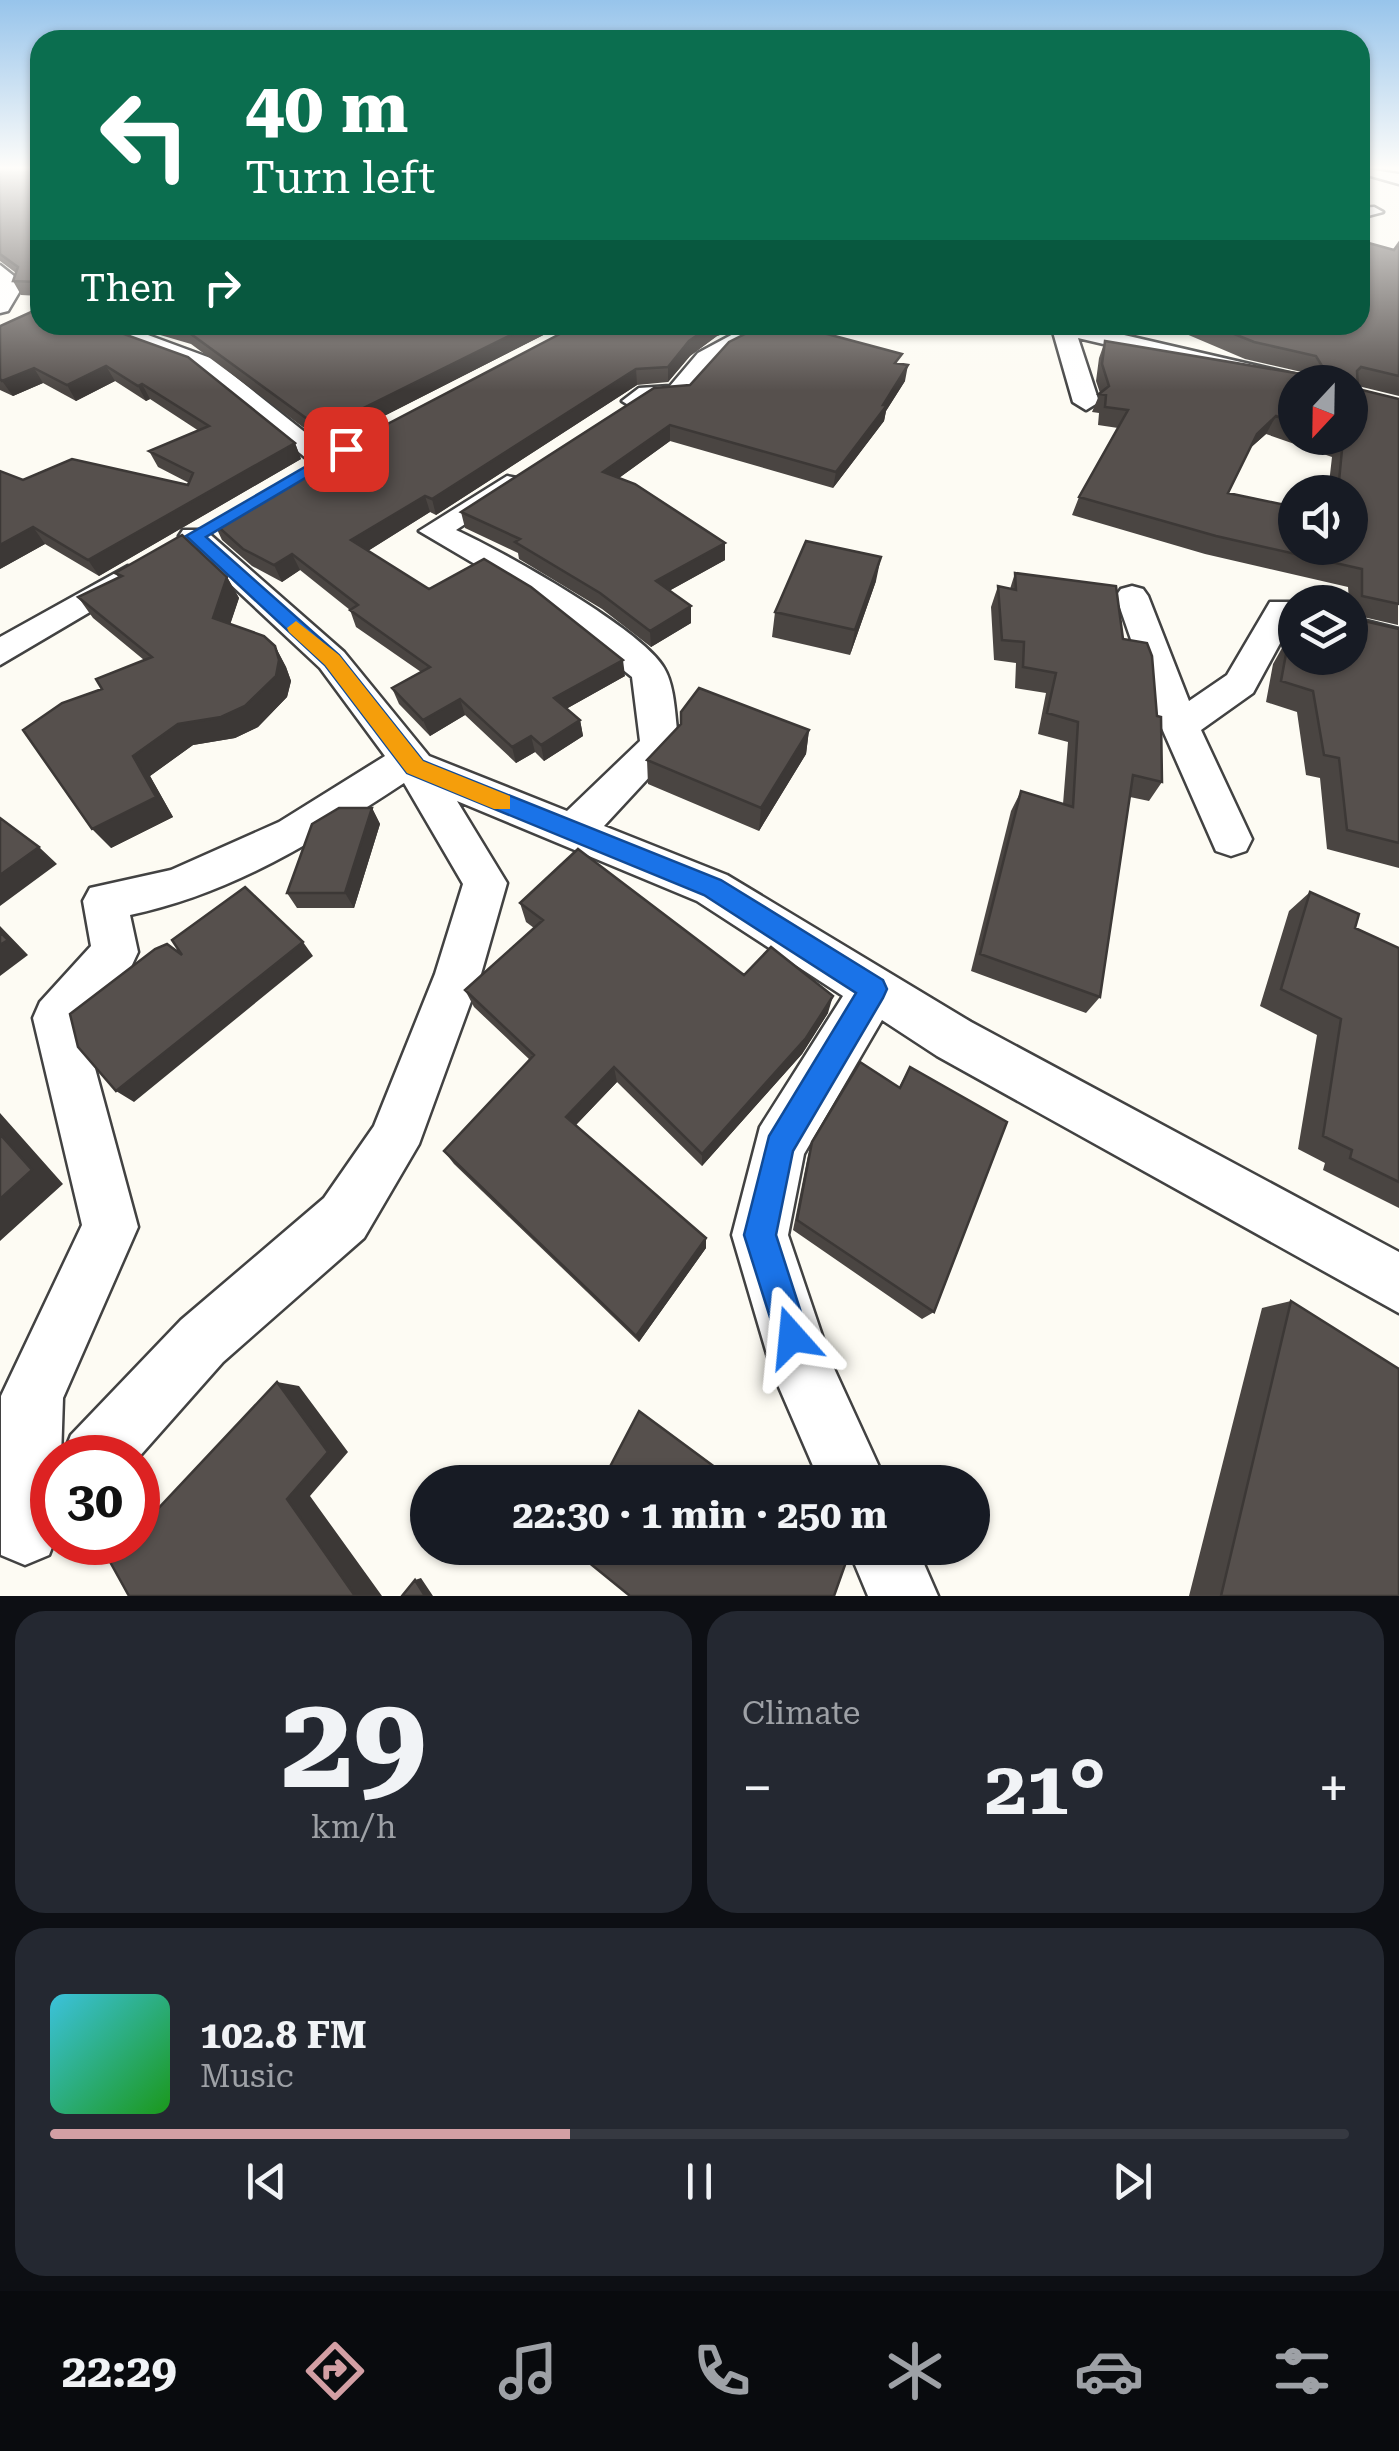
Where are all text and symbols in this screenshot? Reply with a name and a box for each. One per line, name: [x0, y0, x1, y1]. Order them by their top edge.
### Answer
text: 40 m: [245, 67, 409, 149]
icon: left: [80, 70, 210, 200]
text: Turn left: [245, 151, 435, 204]
icon: right: [195, 260, 250, 315]
text: Then: [80, 266, 175, 310]
north arrow: [1278, 365, 1368, 455]
map controls: [1278, 365, 1368, 675]
pin: [304, 407, 389, 492]
icon: arrive: [319, 422, 374, 477]
button: sound: [1278, 475, 1368, 565]
button: layers: [1278, 585, 1368, 675]
position arrow: [740, 1285, 844, 1389]
speed limit sign: 30: [30, 1435, 160, 1565]
text: 22:30 · 1 min · 250 m: [513, 1493, 887, 1537]
text: 29: [281, 1666, 426, 1819]
text: Climate: [742, 1694, 860, 1732]
text: 21°: [985, 1744, 1106, 1832]
text: −: [742, 1756, 773, 1820]
text: +: [1318, 1756, 1349, 1820]
text: km/h: [311, 1808, 396, 1846]
text: 102.8 FM: [200, 2013, 367, 2057]
text: Music: [200, 2057, 294, 2095]
icon: previous: [239, 2154, 294, 2209]
icon: pause: [672, 2154, 727, 2209]
icon: next: [1105, 2154, 1160, 2209]
icon: directions: [300, 2336, 370, 2406]
icon: music: [493, 2336, 563, 2406]
icon: phone: [687, 2336, 757, 2406]
icon: climate: [880, 2336, 950, 2406]
icon: car: [1074, 2336, 1144, 2406]
icon: filters: [1267, 2336, 1337, 2406]
text: 22:29: [62, 2345, 177, 2398]

